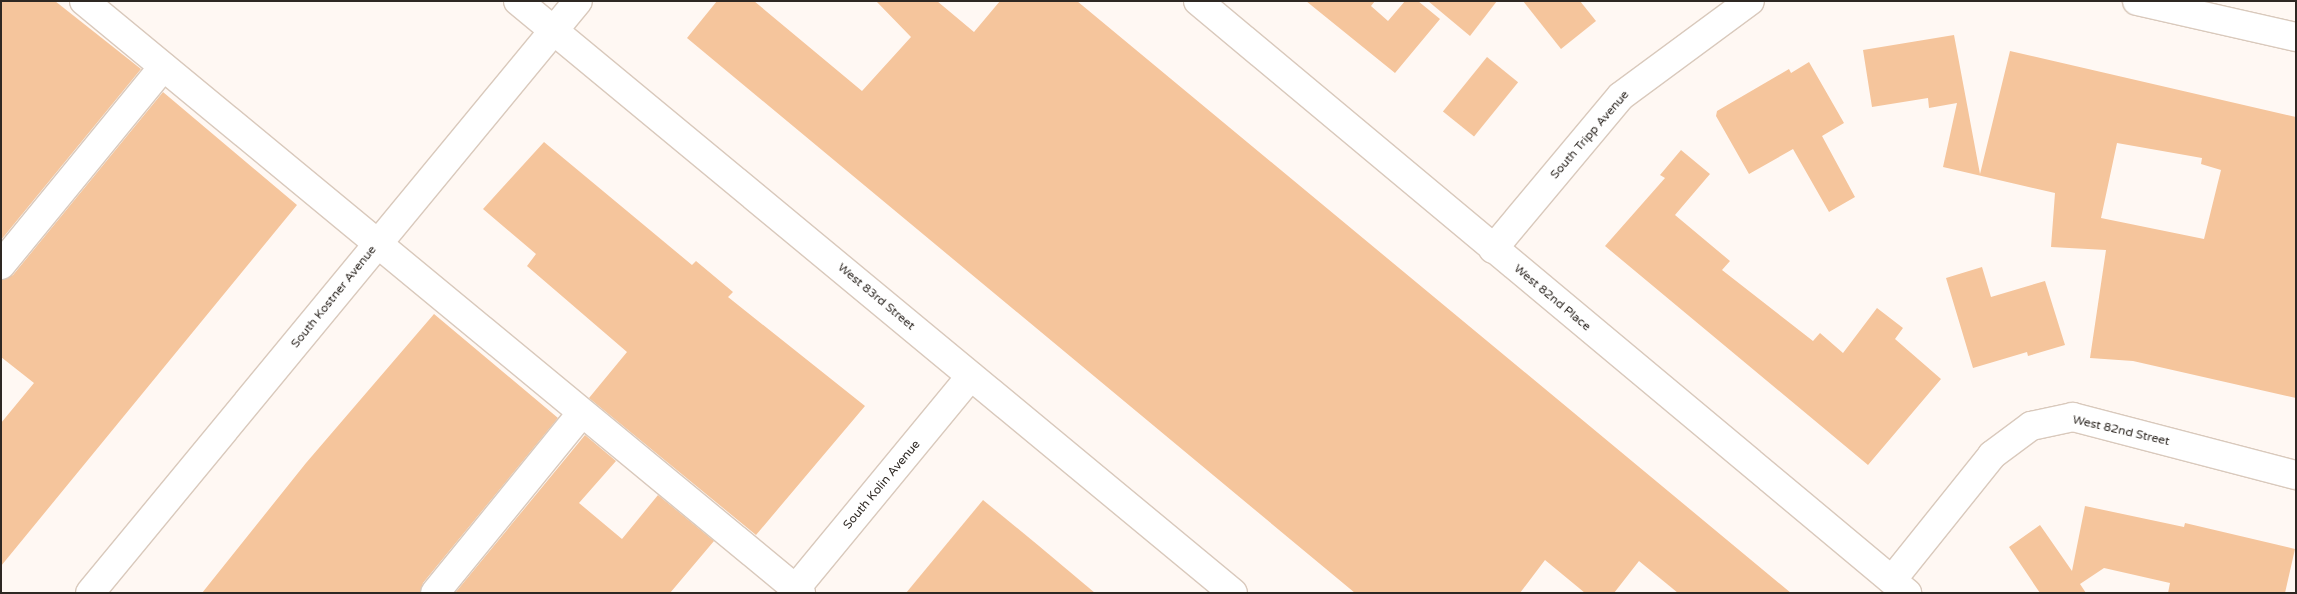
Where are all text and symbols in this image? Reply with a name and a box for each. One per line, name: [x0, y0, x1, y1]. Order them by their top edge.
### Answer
street label: South Tripp Avenue: [1548, 88, 1632, 182]
street label: South Kostner Avenue: [288, 243, 380, 351]
street label: West 83rd Street: [834, 261, 918, 333]
street label: West 82nd Place: [1511, 262, 1593, 334]
street label: West 82nd Street: [2071, 413, 2171, 449]
street label: South Kolin Avenue: [841, 438, 923, 532]

